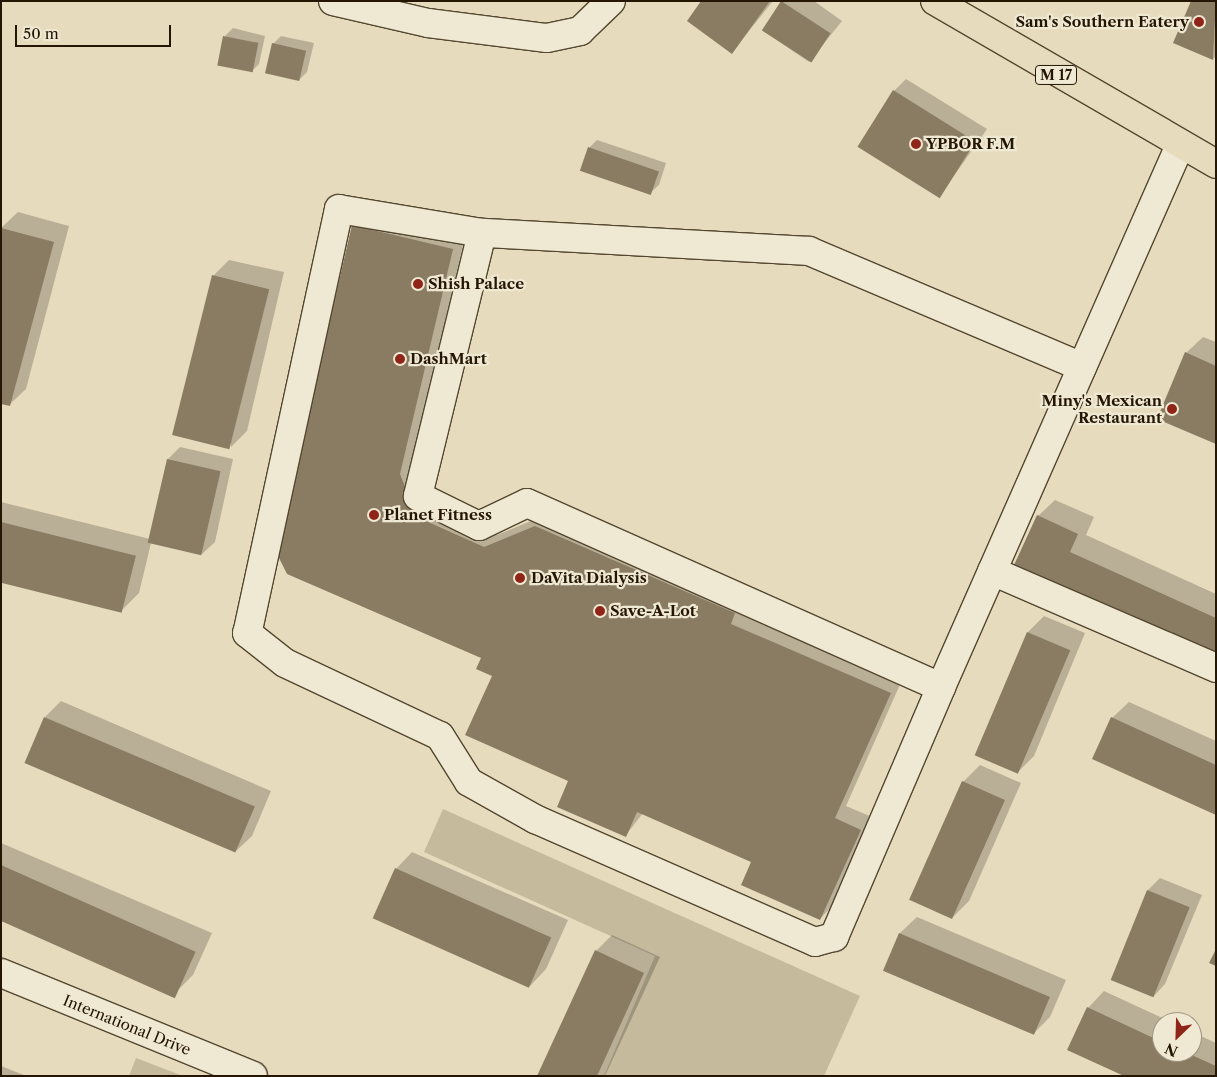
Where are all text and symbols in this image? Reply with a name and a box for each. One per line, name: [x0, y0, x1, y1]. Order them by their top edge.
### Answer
place label: Sam's Southern Eatery: [1015, 13, 1189, 31]
scale bar: [18, 15, 174, 47]
marker: Sam's Southern Eatery: [1193, 16, 1205, 28]
text: 50 m: [23, 24, 59, 43]
road number: M 17: [1035, 64, 1077, 86]
place label: YPBOR F.M: [926, 135, 1016, 153]
marker: YPBOR F.M: [910, 138, 922, 150]
place label: Shish Palace: [428, 275, 524, 293]
marker: Shish Palace: [412, 278, 424, 290]
place label: DashMart: [410, 350, 487, 368]
marker: DashMart: [394, 353, 406, 365]
place label: Miny's Mexican Restaurant: [1041, 391, 1162, 426]
marker: Miny's Mexican Restaurant: [1166, 403, 1178, 415]
place label: Planet Fitness: [384, 506, 492, 524]
marker: Planet Fitness: [368, 509, 380, 521]
place label: DaVita Dialysis: [531, 569, 647, 587]
marker: DaVita Dialysis: [513, 571, 527, 585]
place label: Save-A-Lot: [610, 602, 696, 620]
marker: Save-A-Lot: [594, 605, 606, 617]
street label: International Drive: [61, 991, 193, 1059]
north arrow: [1152, 1012, 1202, 1062]
text: N: [1162, 1039, 1181, 1060]

